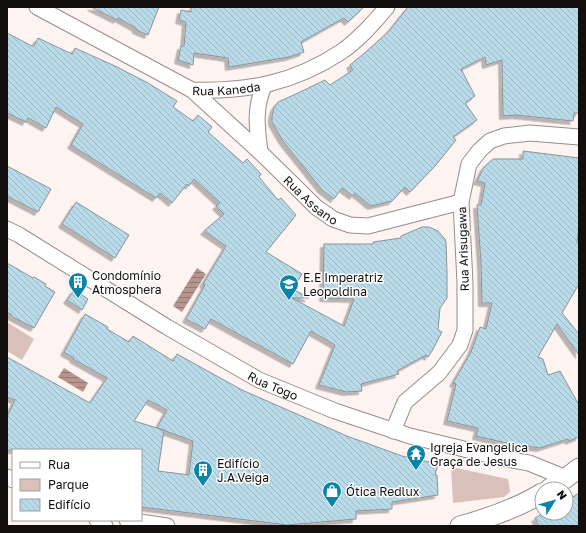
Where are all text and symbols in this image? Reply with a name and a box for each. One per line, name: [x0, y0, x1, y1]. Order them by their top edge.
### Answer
street label: Rua Kaneda: [192, 78, 261, 98]
street label: Rua Assano: [281, 172, 339, 227]
street label: Rua Arisugawa: [454, 206, 472, 292]
place label: Condomínio Atmosphera: [92, 268, 162, 297]
place label: E.E Imperatriz Leopoldina: [303, 270, 383, 299]
building icon: Condomínio Atmosphera: [67, 271, 89, 299]
school or university icon: E.E Imperatriz Leopoldina: [278, 273, 300, 301]
street label: Rua Togo: [245, 368, 300, 403]
place label: Igreja Evangelica Graça de Jesus: [430, 440, 528, 469]
temple icon: Igreja Evangelica Graça de Jesus: [405, 443, 427, 471]
legend: [12, 449, 142, 521]
place label: Edifício J.A.Veiga: [217, 456, 269, 485]
text: Rua: [48, 457, 70, 472]
building icon: Edifício J.A.Veiga: [192, 459, 214, 487]
text: Parque: [48, 477, 89, 492]
shop icon: Ótica Redlux: [321, 480, 343, 508]
north arrow: [534, 481, 574, 521]
place label: Ótica Redlux: [346, 484, 420, 499]
text: N: [555, 487, 570, 502]
text: Edifício: [48, 497, 90, 512]

